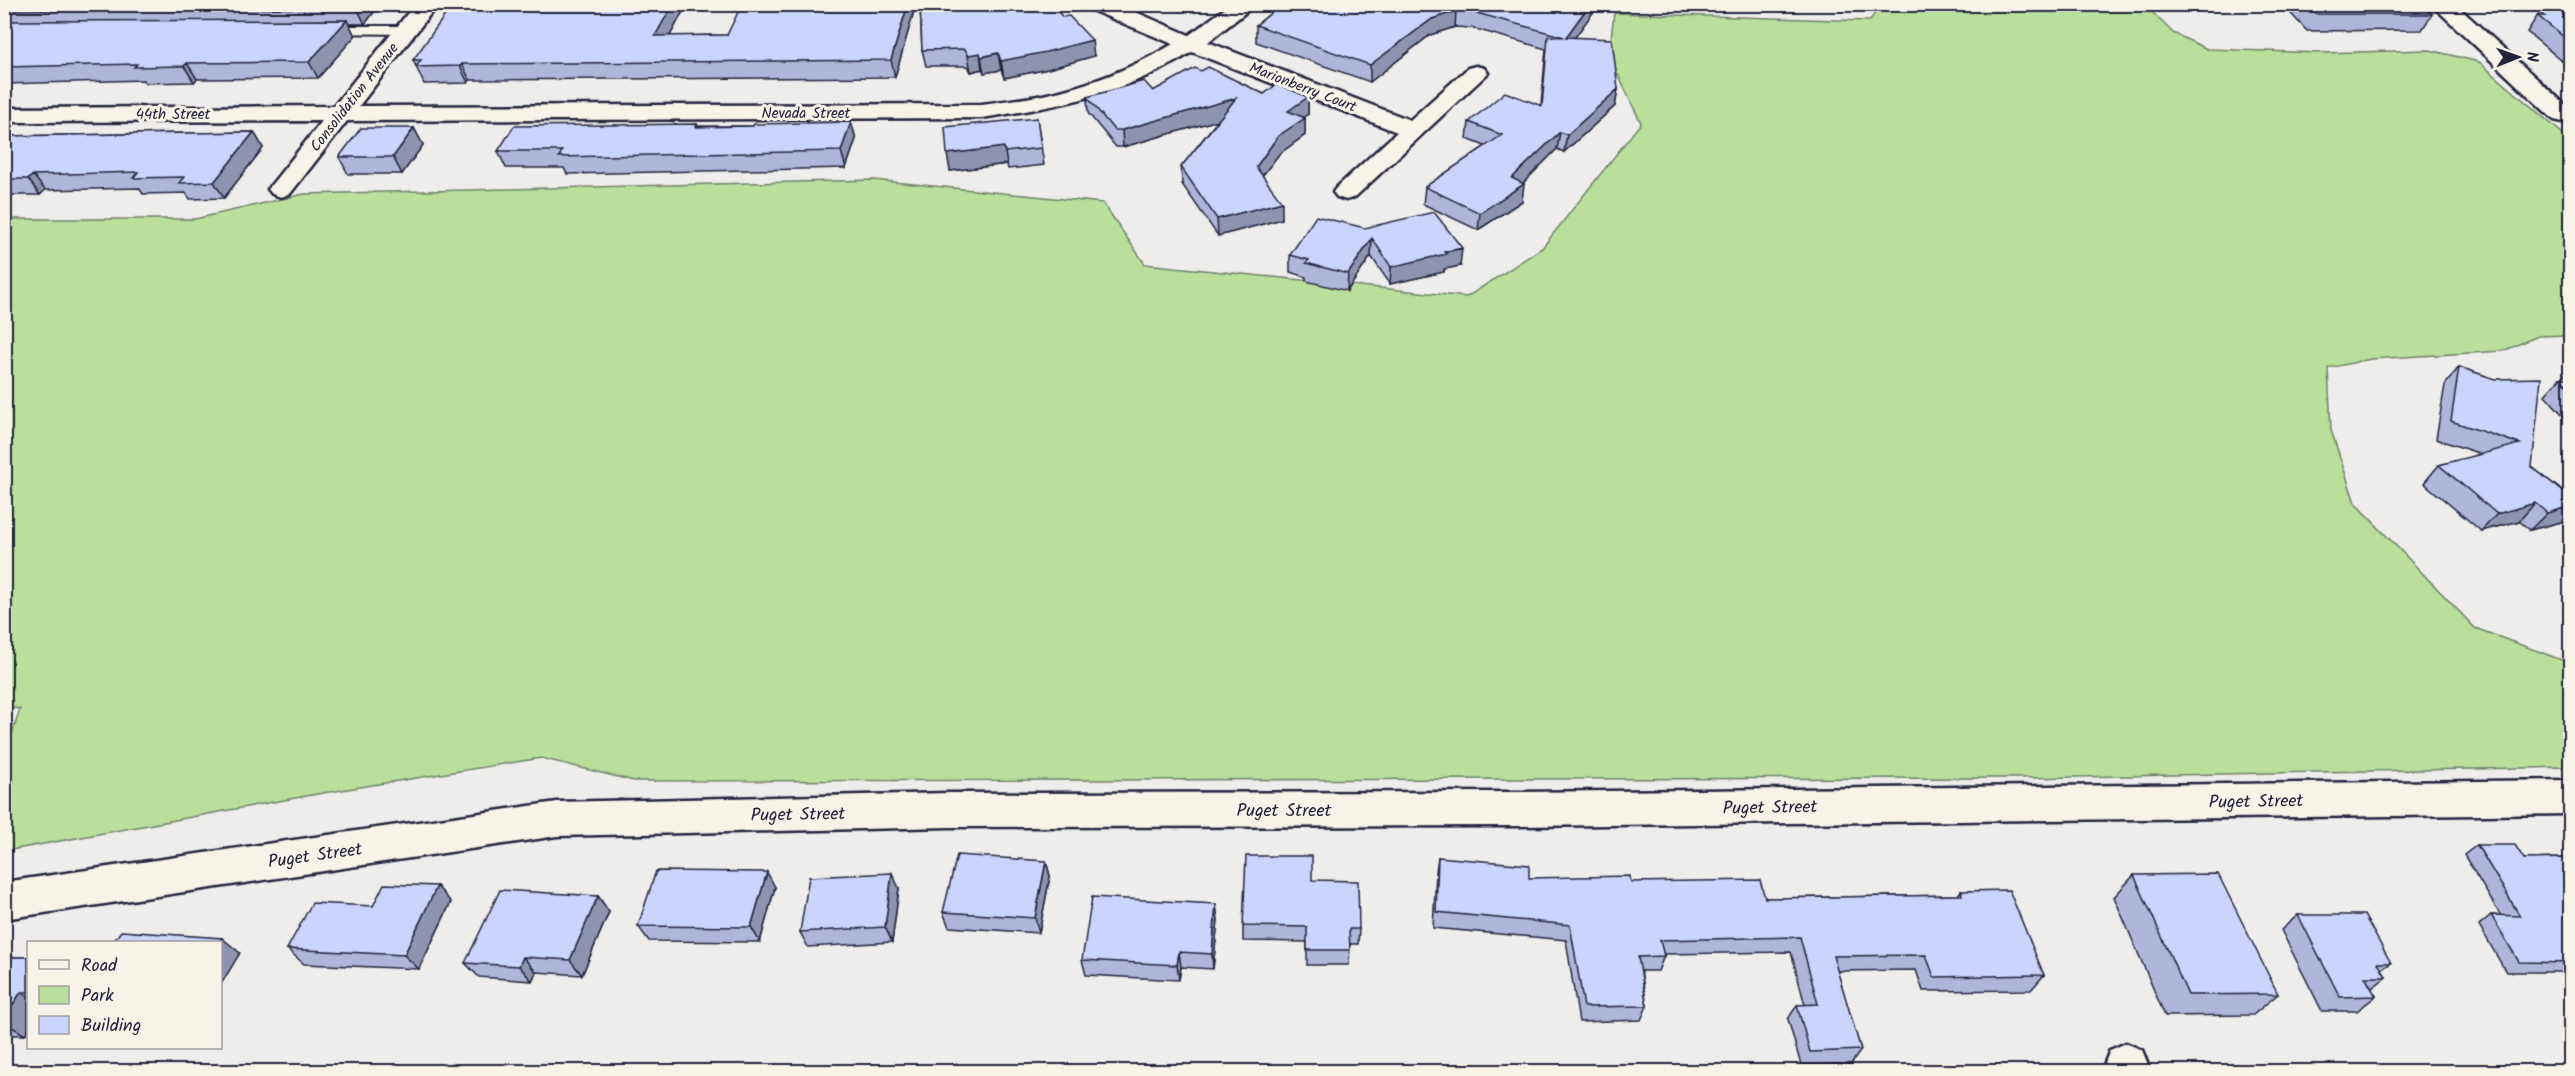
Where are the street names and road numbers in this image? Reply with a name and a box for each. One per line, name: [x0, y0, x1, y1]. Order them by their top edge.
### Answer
street label: Consolidation Avenue: [304, 38, 405, 157]
street label: Marionberry Court: [1245, 56, 1360, 120]
street label: Nevada Street: [762, 102, 851, 126]
street label: 44th Street: [136, 103, 210, 127]
street label: Puget Street: [2208, 787, 2305, 818]
street label: Puget Street: [1722, 793, 1819, 824]
street label: Puget Street: [1237, 797, 1332, 826]
street label: Puget Street: [750, 800, 847, 831]
street label: Puget Street: [266, 835, 365, 877]

